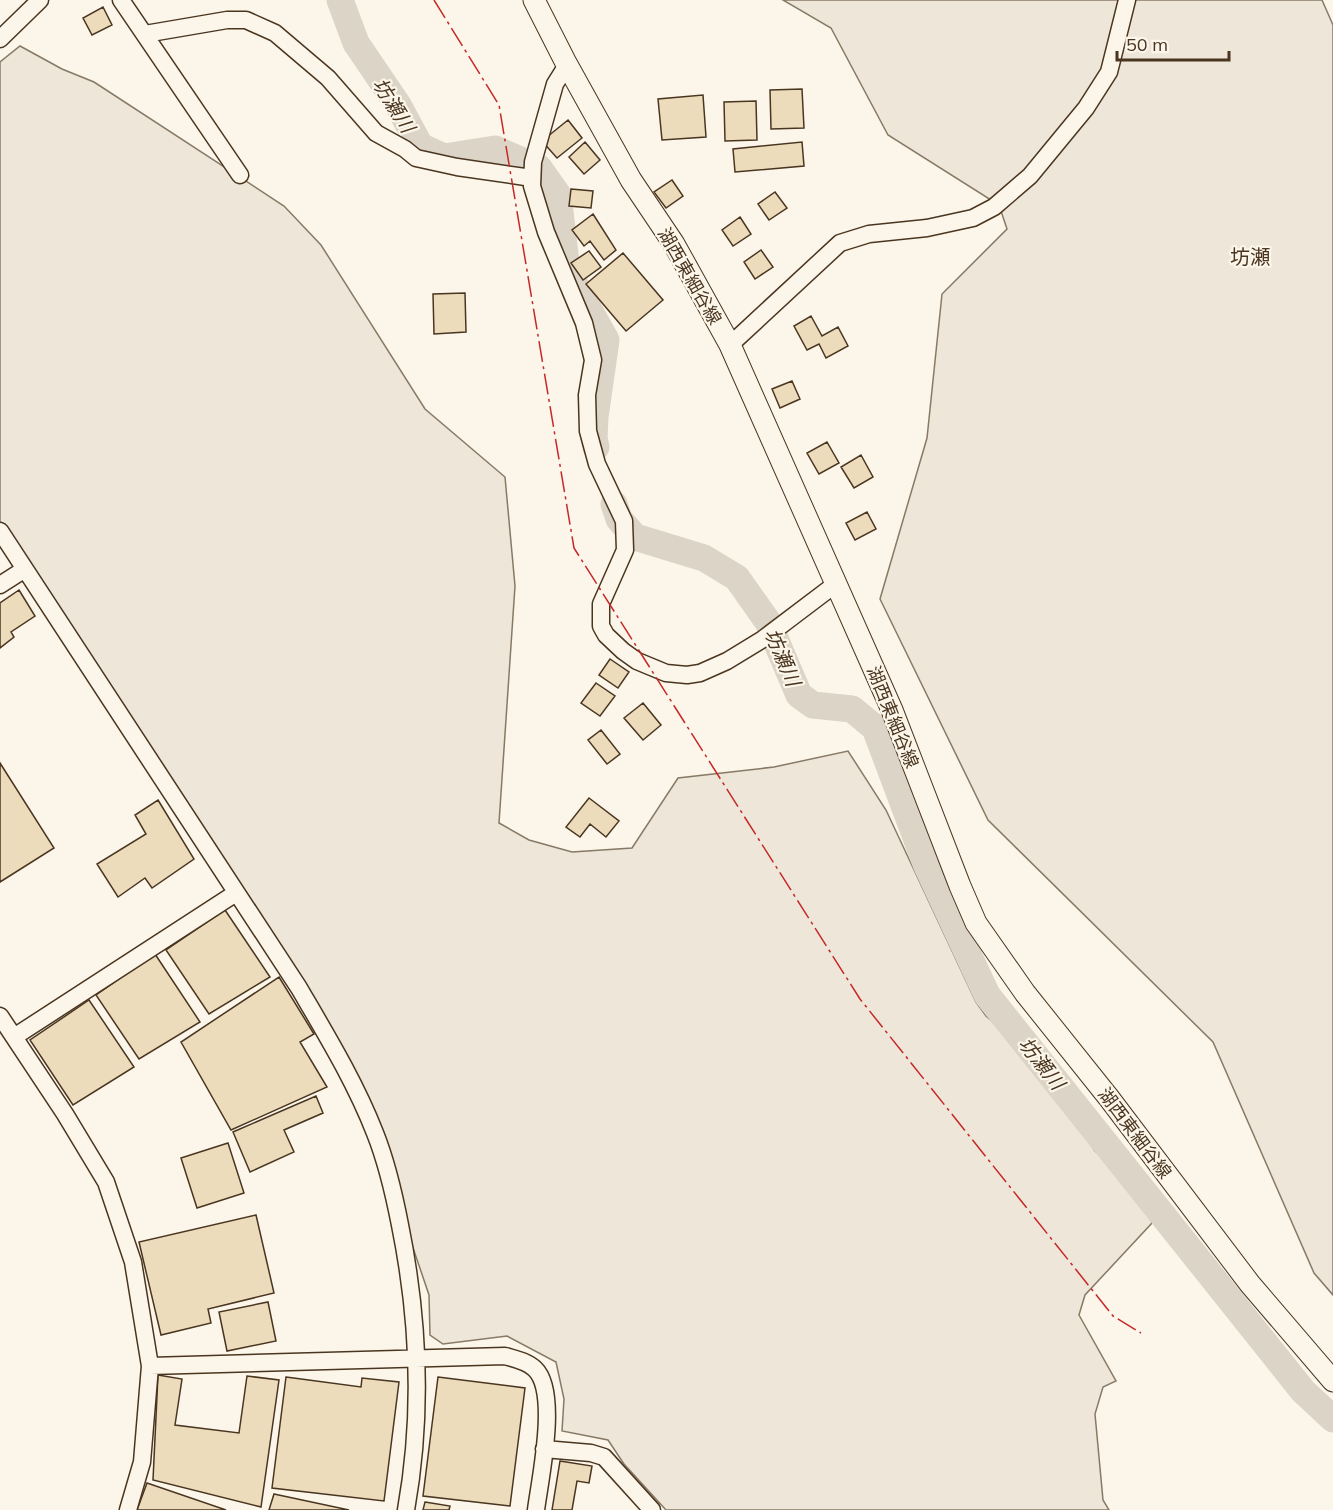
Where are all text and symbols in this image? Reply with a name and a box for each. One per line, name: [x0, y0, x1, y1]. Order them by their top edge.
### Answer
scale bar: [1117, 24, 1230, 62]
text: 50 m: [1126, 33, 1168, 56]
water label: 坊瀬川: [368, 73, 422, 139]
street label: 湖西東細谷線: [653, 223, 727, 329]
district label: 坊瀬: [1230, 244, 1270, 269]
water label: 坊瀬川: [760, 625, 807, 691]
street label: 湖西東細谷線: [862, 663, 924, 771]
water label: 坊瀬川: [1014, 1032, 1072, 1096]
street label: 湖西東細谷線: [1093, 1083, 1177, 1183]

